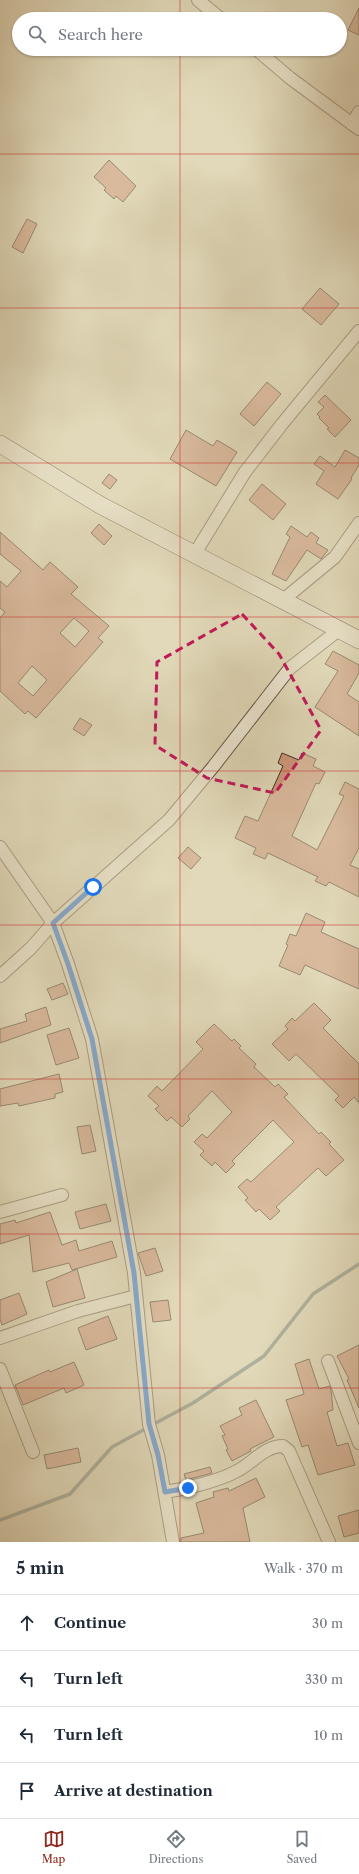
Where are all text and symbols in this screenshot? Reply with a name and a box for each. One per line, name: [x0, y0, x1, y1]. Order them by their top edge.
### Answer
search box: [12, 12, 347, 56]
icon: search: [26, 23, 48, 45]
text: Search here: [58, 25, 143, 44]
route start: [84, 878, 102, 896]
route end: [179, 1479, 197, 1497]
text: 5 min: [16, 1558, 64, 1578]
text: Walk · 370 m: [264, 1560, 343, 1576]
icon: ahead: [16, 1612, 38, 1634]
text: Continue: [54, 1613, 126, 1632]
text: 30 m: [312, 1615, 343, 1631]
icon: left: [16, 1668, 38, 1690]
text: Turn left: [54, 1669, 123, 1688]
text: 330 m: [305, 1671, 343, 1687]
icon: left: [16, 1724, 38, 1746]
text: Turn left: [54, 1725, 123, 1744]
text: 10 m: [314, 1727, 343, 1743]
icon: arrive: [16, 1780, 38, 1802]
text: Arrive at destination: [54, 1781, 213, 1800]
tab: Map: [42, 1828, 65, 1866]
tab: Directions: [149, 1828, 203, 1866]
tab: Saved: [287, 1828, 317, 1866]

